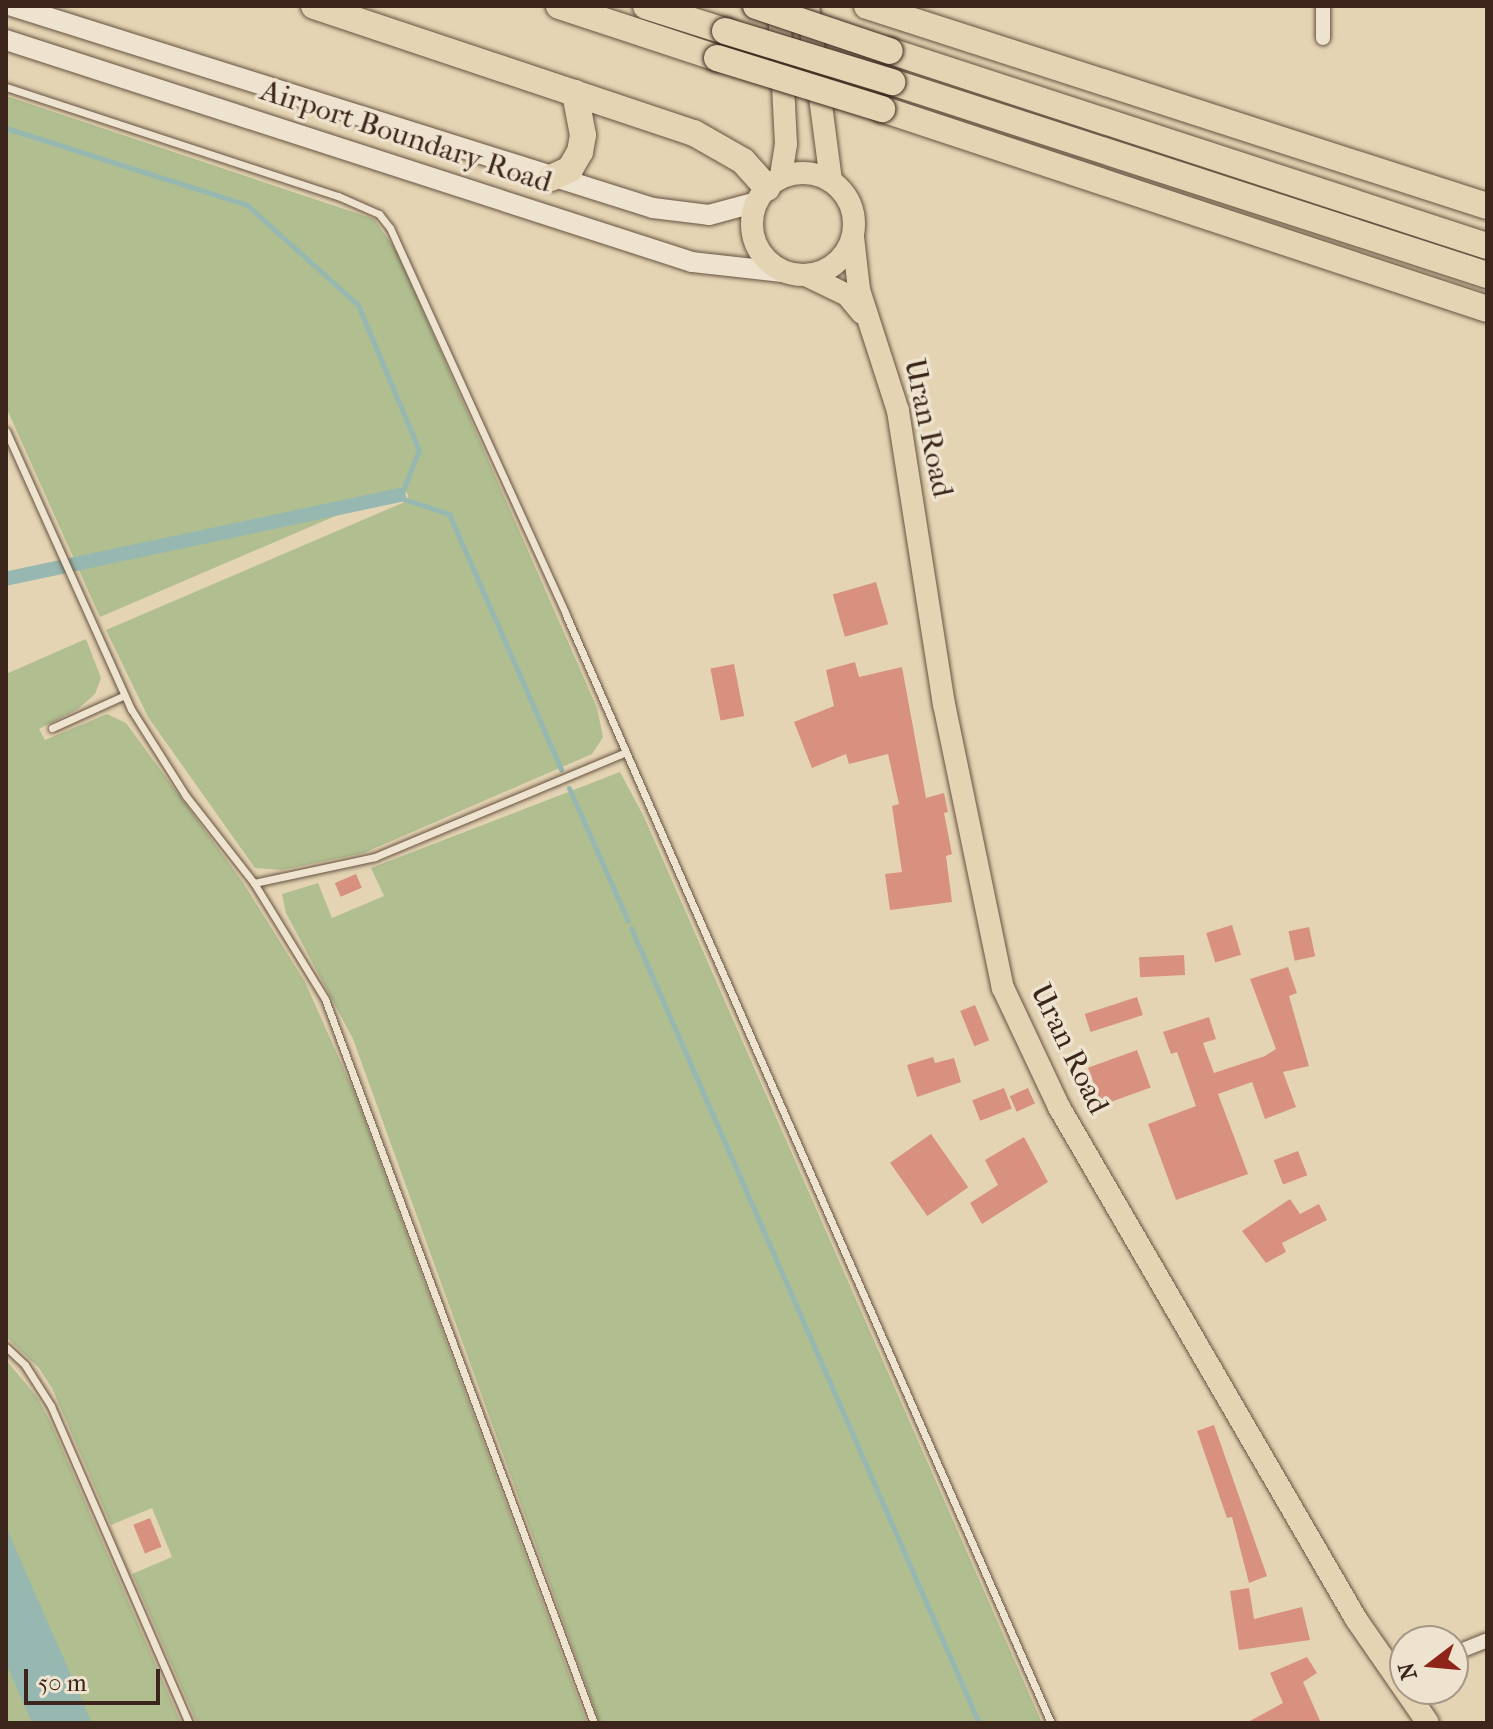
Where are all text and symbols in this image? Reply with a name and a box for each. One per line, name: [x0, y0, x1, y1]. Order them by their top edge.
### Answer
street label: Airport Boundary Road: [256, 73, 556, 201]
street label: Uran Road: [896, 356, 960, 500]
street label: Uran Road: [1022, 978, 1116, 1120]
north arrow: [1389, 1625, 1469, 1705]
scale bar: [28, 1653, 164, 1703]
text: N: [1393, 1659, 1423, 1683]
text: 50 m: [38, 1669, 87, 1697]

